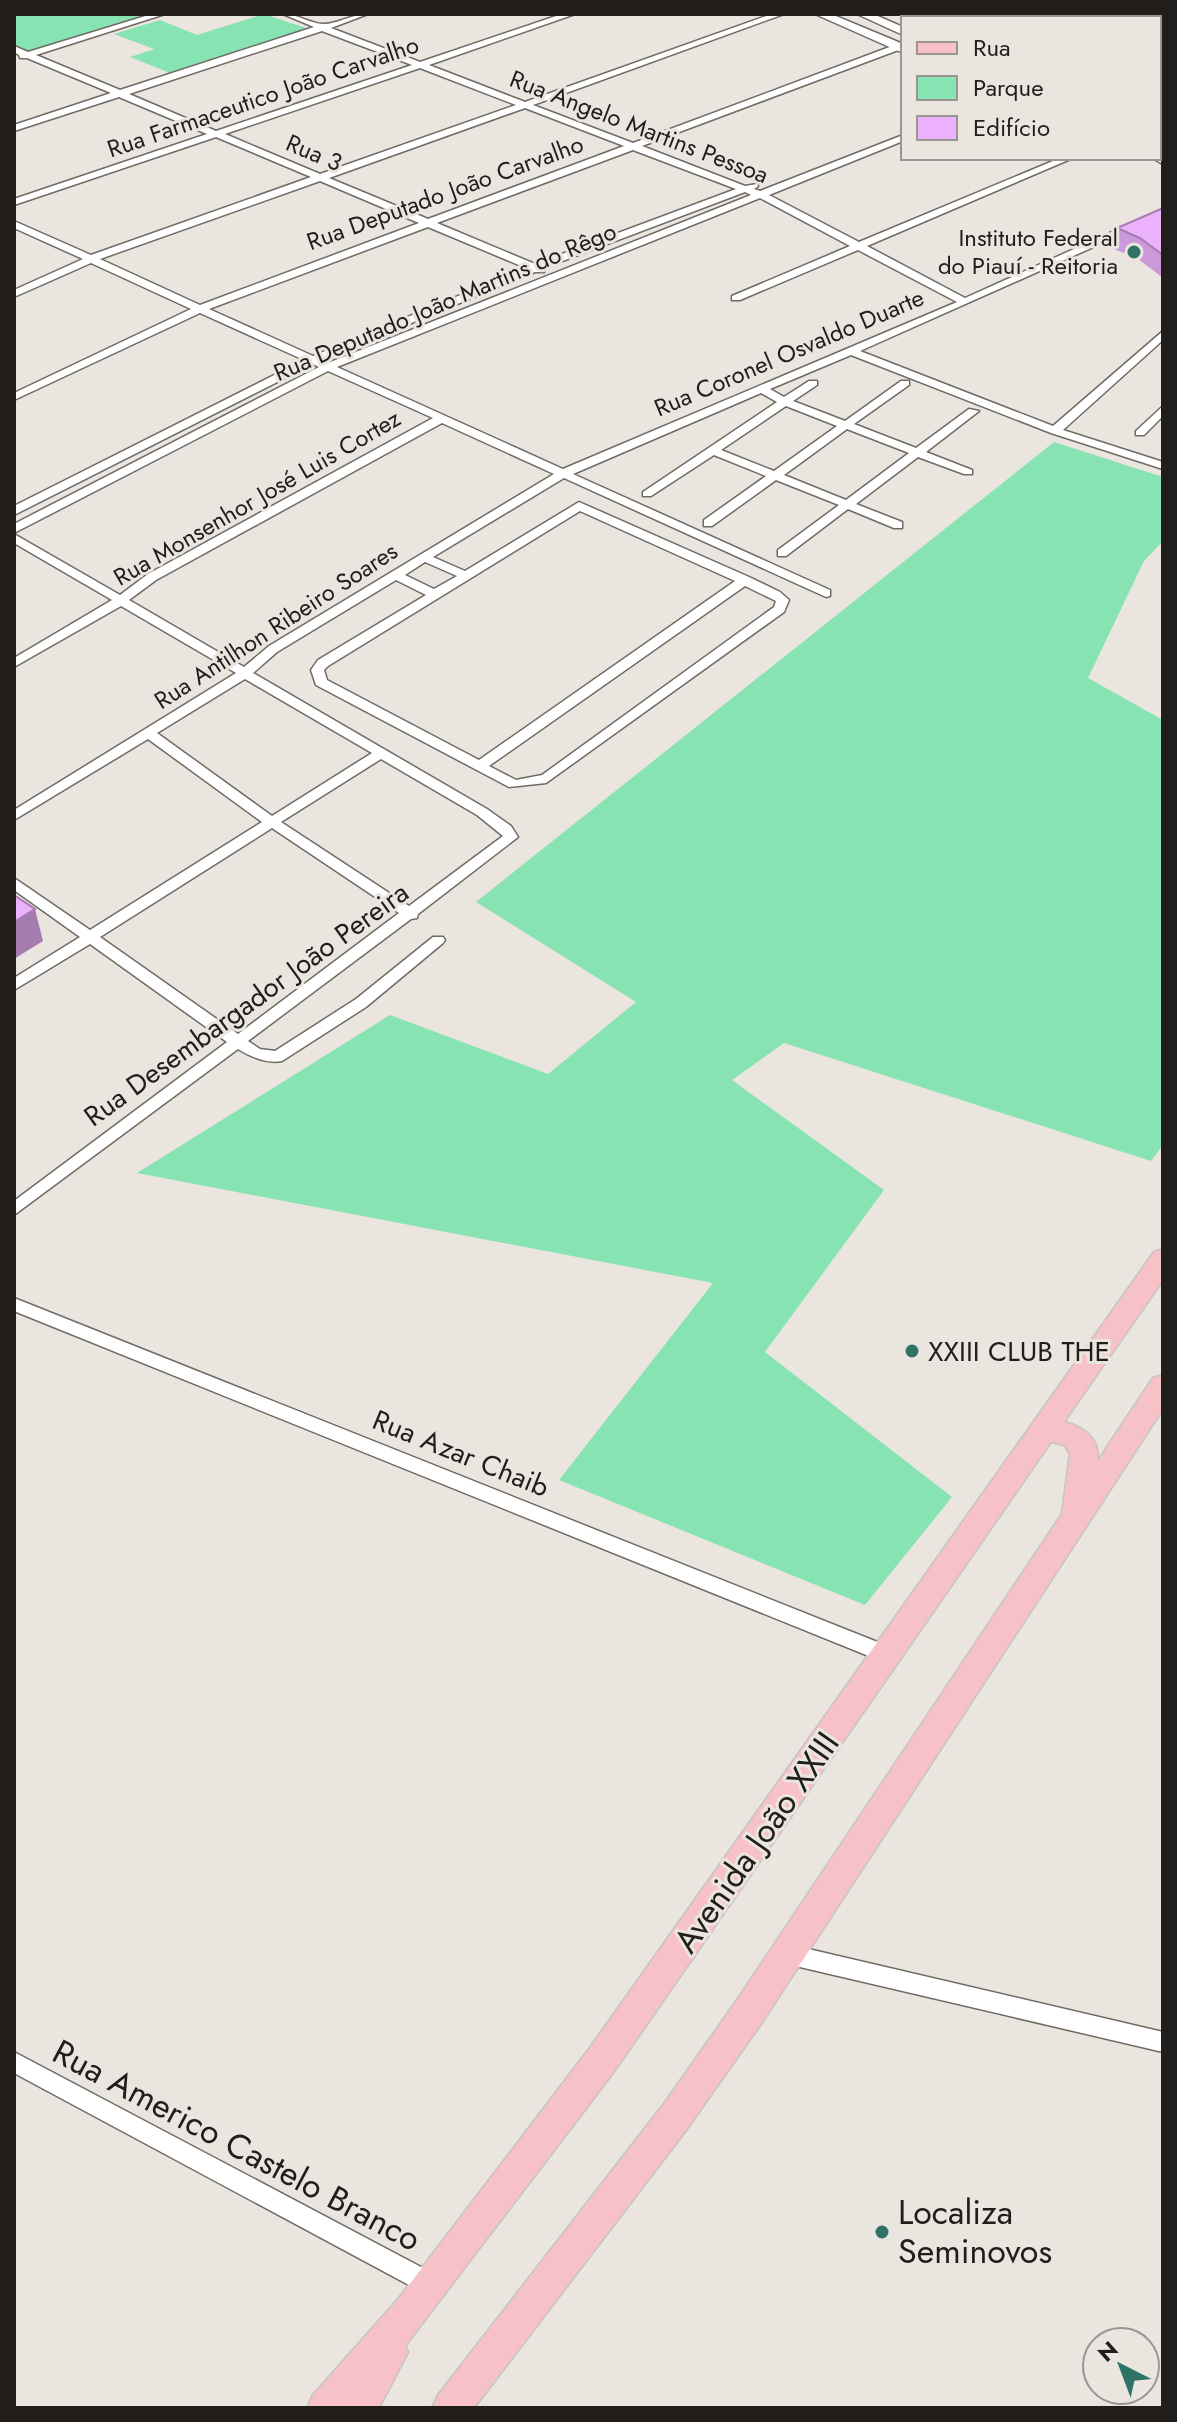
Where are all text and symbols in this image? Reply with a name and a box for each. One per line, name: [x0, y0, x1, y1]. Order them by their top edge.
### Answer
legend: [901, 16, 1161, 160]
street label: Rua Farmaceutico João Carvalho: [102, 27, 423, 166]
text: Rua: [973, 30, 1011, 65]
street label: Rua Angelo Martins Pessoa: [505, 61, 774, 192]
text: Parque: [973, 70, 1044, 105]
text: Edifício: [973, 110, 1050, 145]
street label: Rua 3: [281, 125, 348, 180]
street label: Rua Deputado João Carvalho: [302, 126, 588, 259]
street label: Rua Deputado João Martins do Rêgo: [268, 213, 622, 390]
place label: Instituto Federal do Piauí - Reitoria: [938, 220, 1118, 283]
marker: Instituto Federal do Piauí - Reitoria: [1125, 243, 1143, 261]
street label: Rua Coronel Osvaldo Duarte: [649, 280, 929, 425]
street label: Rua Monsenhor José Luis Cortez: [107, 401, 407, 594]
street label: Rua Antilhon Ribeiro Soares: [147, 534, 404, 718]
street label: Rua Desembargador João Pereira: [75, 872, 417, 1136]
place label: XXIII CLUB THE: [928, 1331, 1110, 1372]
marker: XXIII CLUB THE: [903, 1342, 921, 1360]
street label: Rua Azar Chaib: [366, 1399, 555, 1508]
street label: Avenida João XXIII: [662, 1722, 851, 1963]
street label: Rua Americo Castelo Branco: [44, 2027, 430, 2263]
place label: Localiza Seminovos: [898, 2188, 1052, 2276]
marker: Localiza Seminovos: [873, 2223, 891, 2241]
north arrow: [1081, 2326, 1161, 2406]
text: N: [1090, 2333, 1125, 2369]

